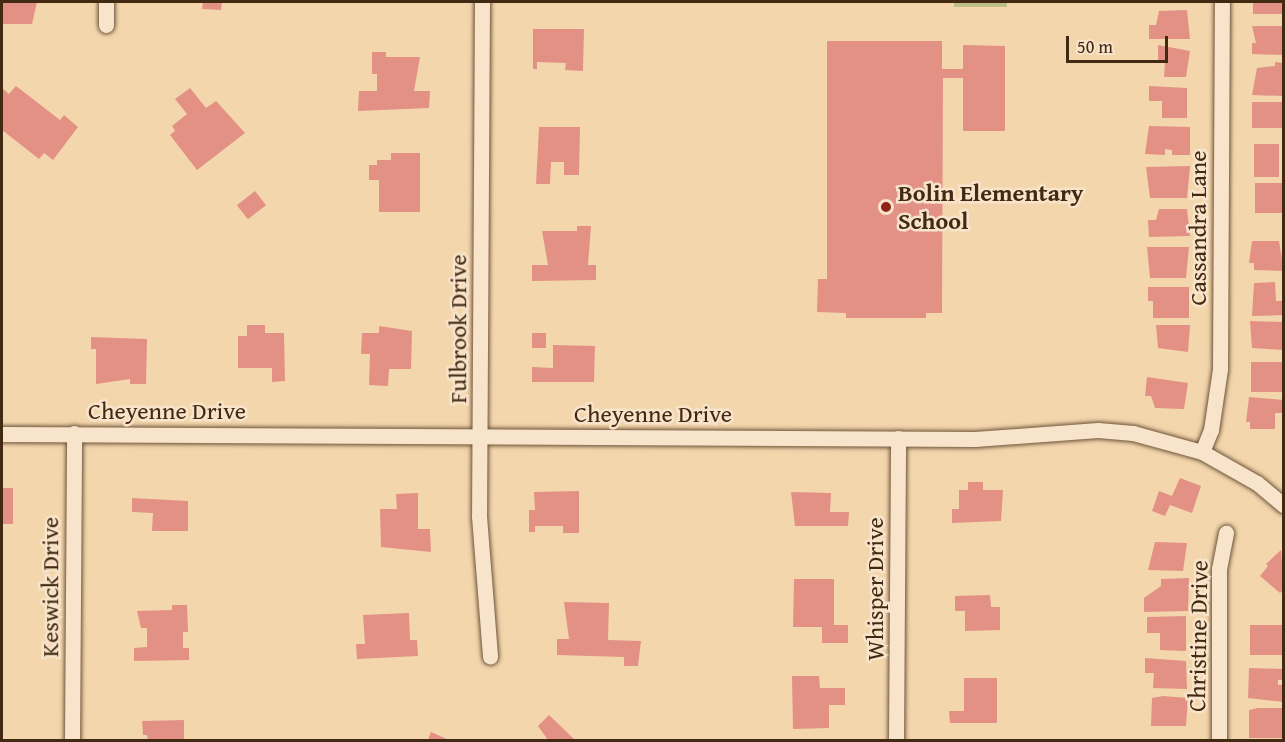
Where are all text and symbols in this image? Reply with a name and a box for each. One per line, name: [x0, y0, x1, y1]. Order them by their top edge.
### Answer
scale bar: [1069, 24, 1171, 62]
text: 50 m: [1077, 33, 1113, 60]
street label: Cassandra Lane: [1184, 150, 1212, 306]
place label: Bolin Elementary School: [898, 179, 1083, 235]
marker: Bolin Elementary School: [879, 200, 893, 214]
street label: Fulbrook Drive: [444, 254, 472, 404]
street label: Cheyenne Drive: [88, 397, 246, 425]
street label: Cheyenne Drive: [574, 400, 732, 428]
street label: Keswick Drive: [36, 517, 64, 657]
street label: Whisper Drive: [861, 517, 889, 661]
street label: Christine Drive: [1182, 560, 1214, 712]

